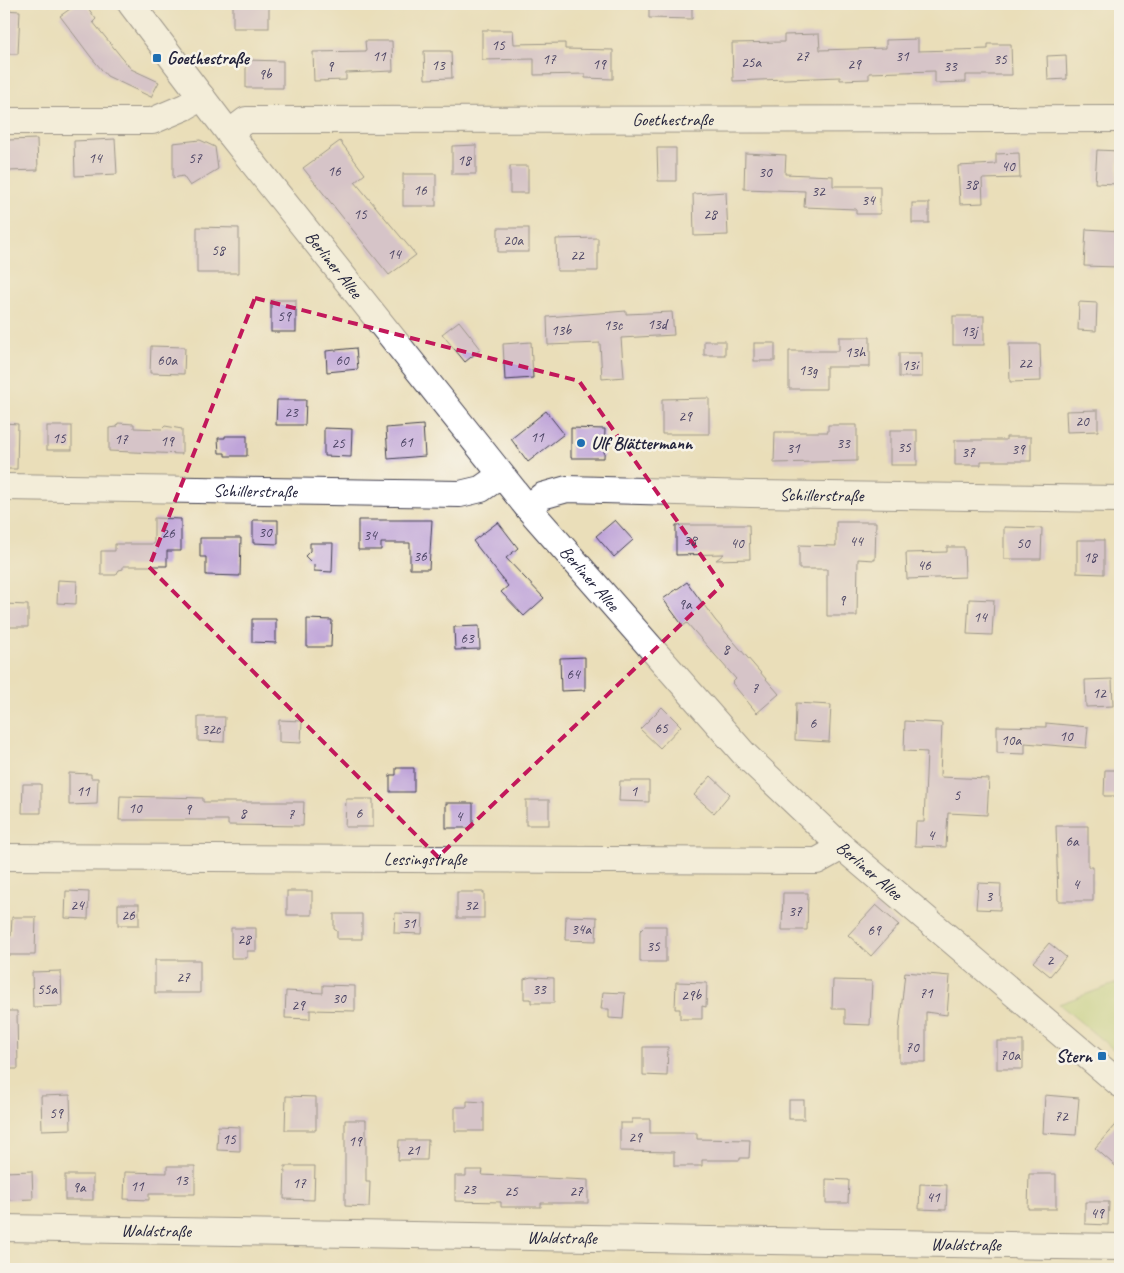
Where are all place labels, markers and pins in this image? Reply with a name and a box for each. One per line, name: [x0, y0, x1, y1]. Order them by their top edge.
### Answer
place label: Goethestraße: [167, 47, 251, 69]
marker: Goethestraße: [151, 52, 163, 64]
place label: Ulf Blättermann: [591, 432, 694, 454]
marker: Ulf Blättermann: [575, 437, 587, 449]
place label: Stern: [1056, 1045, 1094, 1067]
marker: Stern: [1096, 1050, 1108, 1062]

